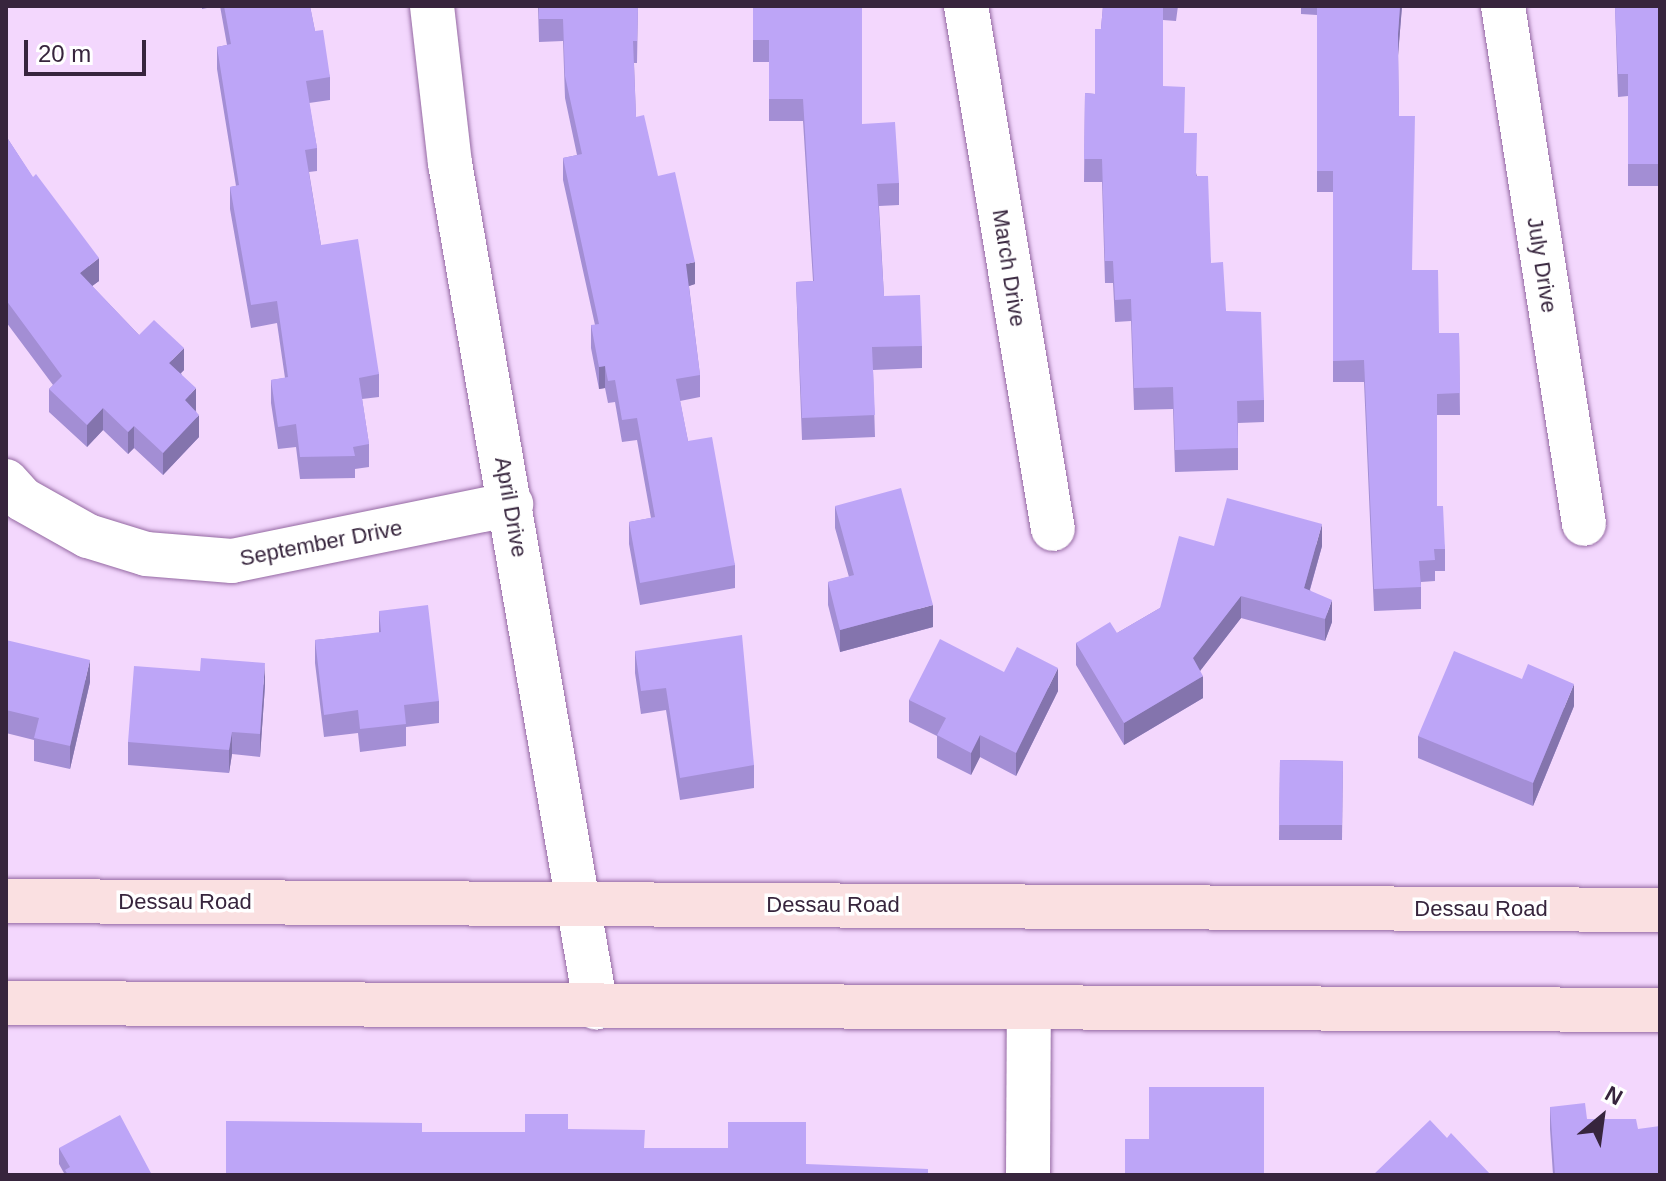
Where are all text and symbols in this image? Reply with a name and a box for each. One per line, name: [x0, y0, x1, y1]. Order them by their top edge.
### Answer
scale bar: [28, 24, 150, 74]
text: 20 m: [38, 40, 91, 67]
street label: March Drive: [987, 207, 1031, 329]
street label: July Drive: [1521, 215, 1563, 315]
street label: April Drive: [489, 455, 533, 559]
street label: September Drive: [237, 514, 405, 572]
street label: Dessau Road: [118, 889, 252, 915]
street label: Dessau Road: [766, 892, 900, 918]
street label: Dessau Road: [1414, 896, 1548, 922]
north arrow: [1562, 1077, 1642, 1157]
text: N: [1601, 1081, 1627, 1110]

